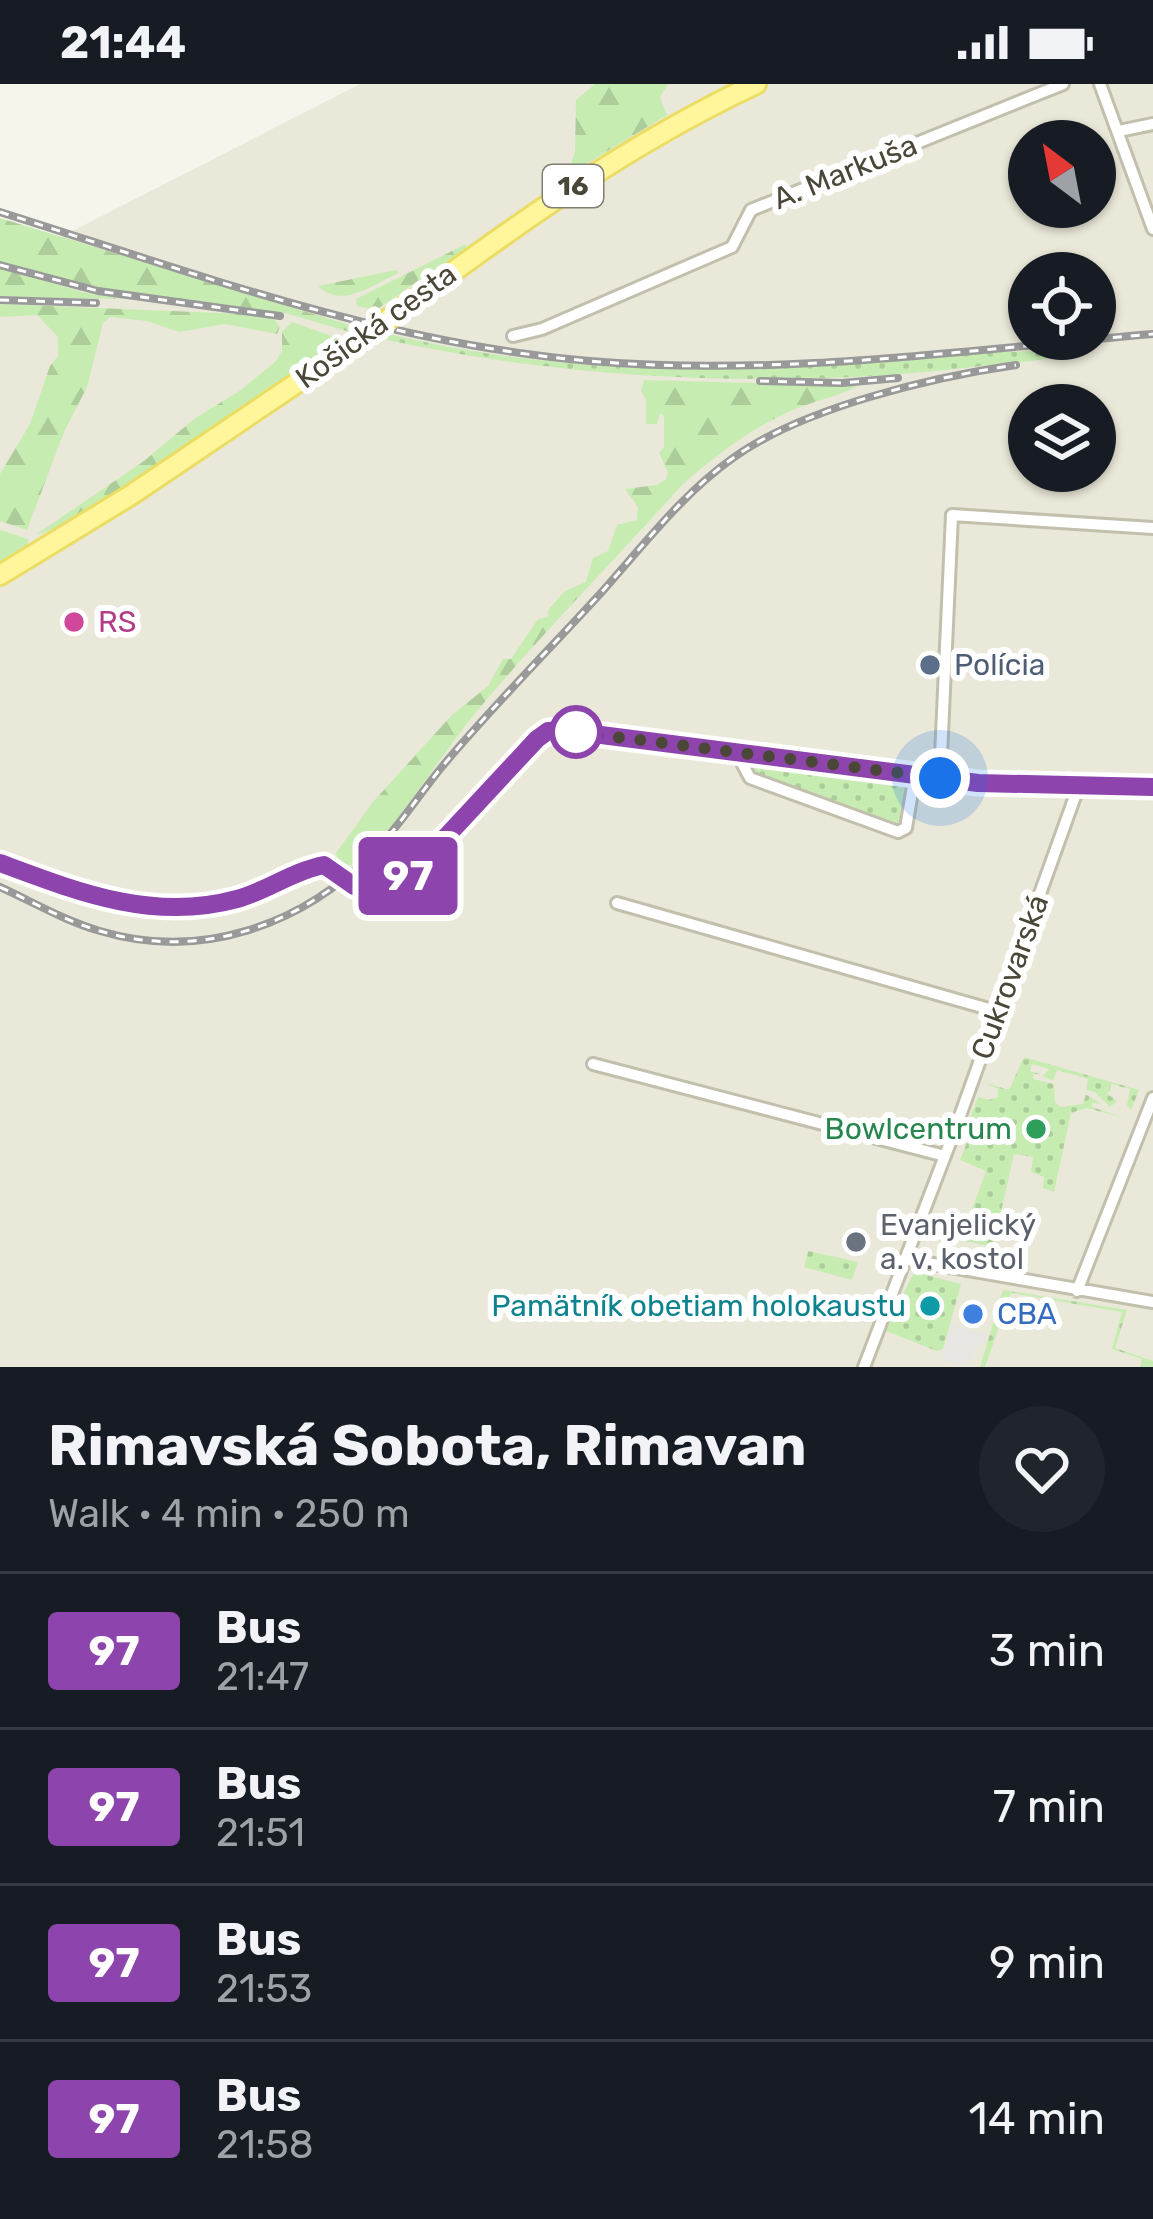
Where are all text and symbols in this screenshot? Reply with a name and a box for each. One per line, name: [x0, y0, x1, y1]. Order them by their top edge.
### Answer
text: 21:44: [60, 16, 186, 69]
north arrow: [1008, 120, 1116, 228]
map controls: [1008, 120, 1116, 492]
street label: A. Markuša: [768, 127, 922, 217]
road number: 16: [543, 165, 603, 207]
button: locate: [1008, 252, 1116, 360]
street label: Košická cesta: [289, 256, 463, 396]
button: layers: [1008, 384, 1116, 492]
place label: RS: [98, 604, 136, 640]
marker: RS: [61, 609, 87, 635]
place label: Polícia: [954, 647, 1045, 683]
marker: Polícia: [917, 652, 943, 678]
unlabelled marker: [551, 707, 601, 757]
your location: [910, 748, 970, 808]
line badge: 97: [354, 837, 462, 915]
text: 97: [383, 851, 434, 901]
street label: Cukrovarská: [964, 890, 1056, 1064]
place label: Bowlcentrum: [825, 1111, 1012, 1147]
marker: Bowlcentrum: [1023, 1116, 1049, 1142]
place label: Evanjelický a. v. kostol: [880, 1207, 1036, 1277]
marker: Evanjelický a. v. kostol: [843, 1229, 869, 1255]
place label: Pamätník obetiam holokaustu: [491, 1288, 906, 1324]
marker: Pamätník obetiam holokaustu: [917, 1293, 943, 1319]
place label: CBA: [997, 1296, 1057, 1332]
marker: CBA: [960, 1301, 986, 1327]
button: heart: [979, 1406, 1105, 1532]
text: Rimavská Sobota, Rimavan: [48, 1412, 807, 1479]
text: Walk · 4 min · 250 m: [48, 1491, 410, 1537]
text: Bus: [216, 1601, 301, 1654]
text: 3 min: [989, 1624, 1105, 1677]
text: 97: [89, 1626, 140, 1676]
text: 21:47: [216, 1654, 309, 1700]
text: Bus: [216, 1757, 301, 1810]
text: 7 min: [993, 1780, 1105, 1833]
text: 97: [89, 1782, 140, 1832]
text: 21:51: [216, 1810, 305, 1856]
text: Bus: [216, 1913, 301, 1966]
text: 9 min: [989, 1936, 1105, 1989]
text: 97: [89, 1938, 140, 1988]
text: 21:53: [216, 1966, 312, 2012]
text: Bus: [216, 2069, 301, 2122]
text: 14 min: [969, 2092, 1105, 2145]
text: 97: [89, 2094, 140, 2144]
text: 21:58: [216, 2122, 314, 2168]

